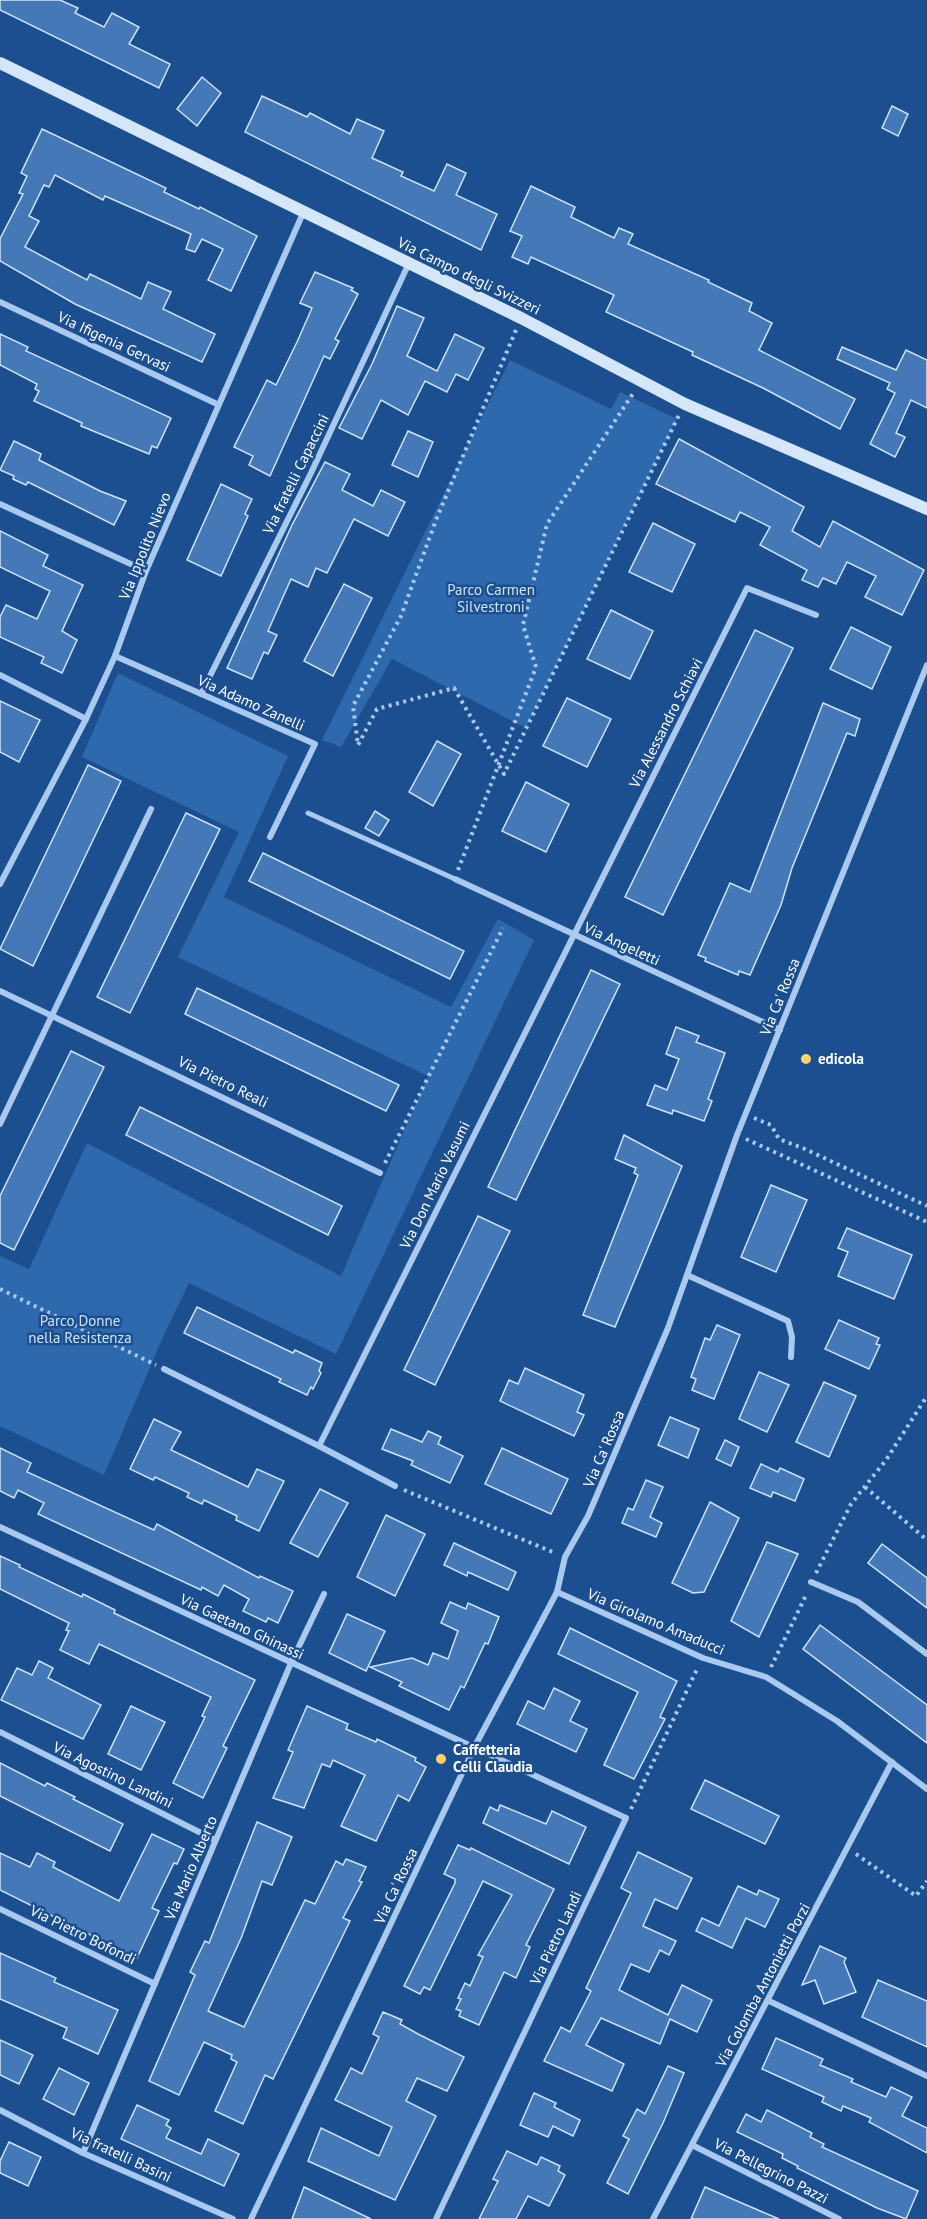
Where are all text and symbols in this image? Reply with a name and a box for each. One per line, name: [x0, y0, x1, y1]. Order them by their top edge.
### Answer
street label: Via Campo degli Svizzeri: [394, 232, 544, 319]
street label: Via Ifigenia Gervasi: [54, 307, 174, 376]
street label: Via fratelli Capaccini: [258, 411, 333, 538]
street label: Via Ippolito Nievo: [114, 489, 175, 603]
park label: Parco Carmen Silvestroni: [447, 580, 535, 616]
street label: Via Alessandro Schiavi: [624, 655, 707, 792]
street label: Via Adamo Zanelli: [194, 670, 308, 735]
street label: Via Angeletti: [580, 917, 664, 970]
street label: Via Ca' Rossa: [755, 955, 804, 1039]
place label: edicola: [818, 1049, 864, 1068]
street label: Via Pietro Reali: [174, 1051, 271, 1112]
marker: edicola: [799, 1052, 813, 1066]
street label: Via Don Mario Vasumi: [395, 1118, 474, 1253]
park label: Parco Donne nella Resistenza: [28, 1311, 132, 1347]
street label: Via Ca' Rossa: [578, 1407, 628, 1491]
street label: Via Girolamo Amaducci: [584, 1584, 728, 1659]
street label: Via Gaetano Ghinassi: [176, 1589, 307, 1664]
street label: Via Agostino Landini: [49, 1737, 176, 1812]
place label: Caffetteria Celli Claudia: [453, 1740, 533, 1776]
marker: Caffetteria Celli Claudia: [434, 1752, 448, 1766]
street label: Via Mario Alberto: [160, 1813, 221, 1924]
street label: Via Ca' Rossa: [369, 1845, 421, 1928]
street label: Via Pietro Landi: [525, 1888, 586, 1989]
street label: Via Colomba Antonietti Porzi: [711, 1899, 814, 2071]
street label: Via Pietro Bofondi: [26, 1900, 139, 1968]
street label: Via fratelli Basini: [67, 2122, 175, 2186]
street label: Via Pellegrino Pazzi: [710, 2133, 832, 2208]

